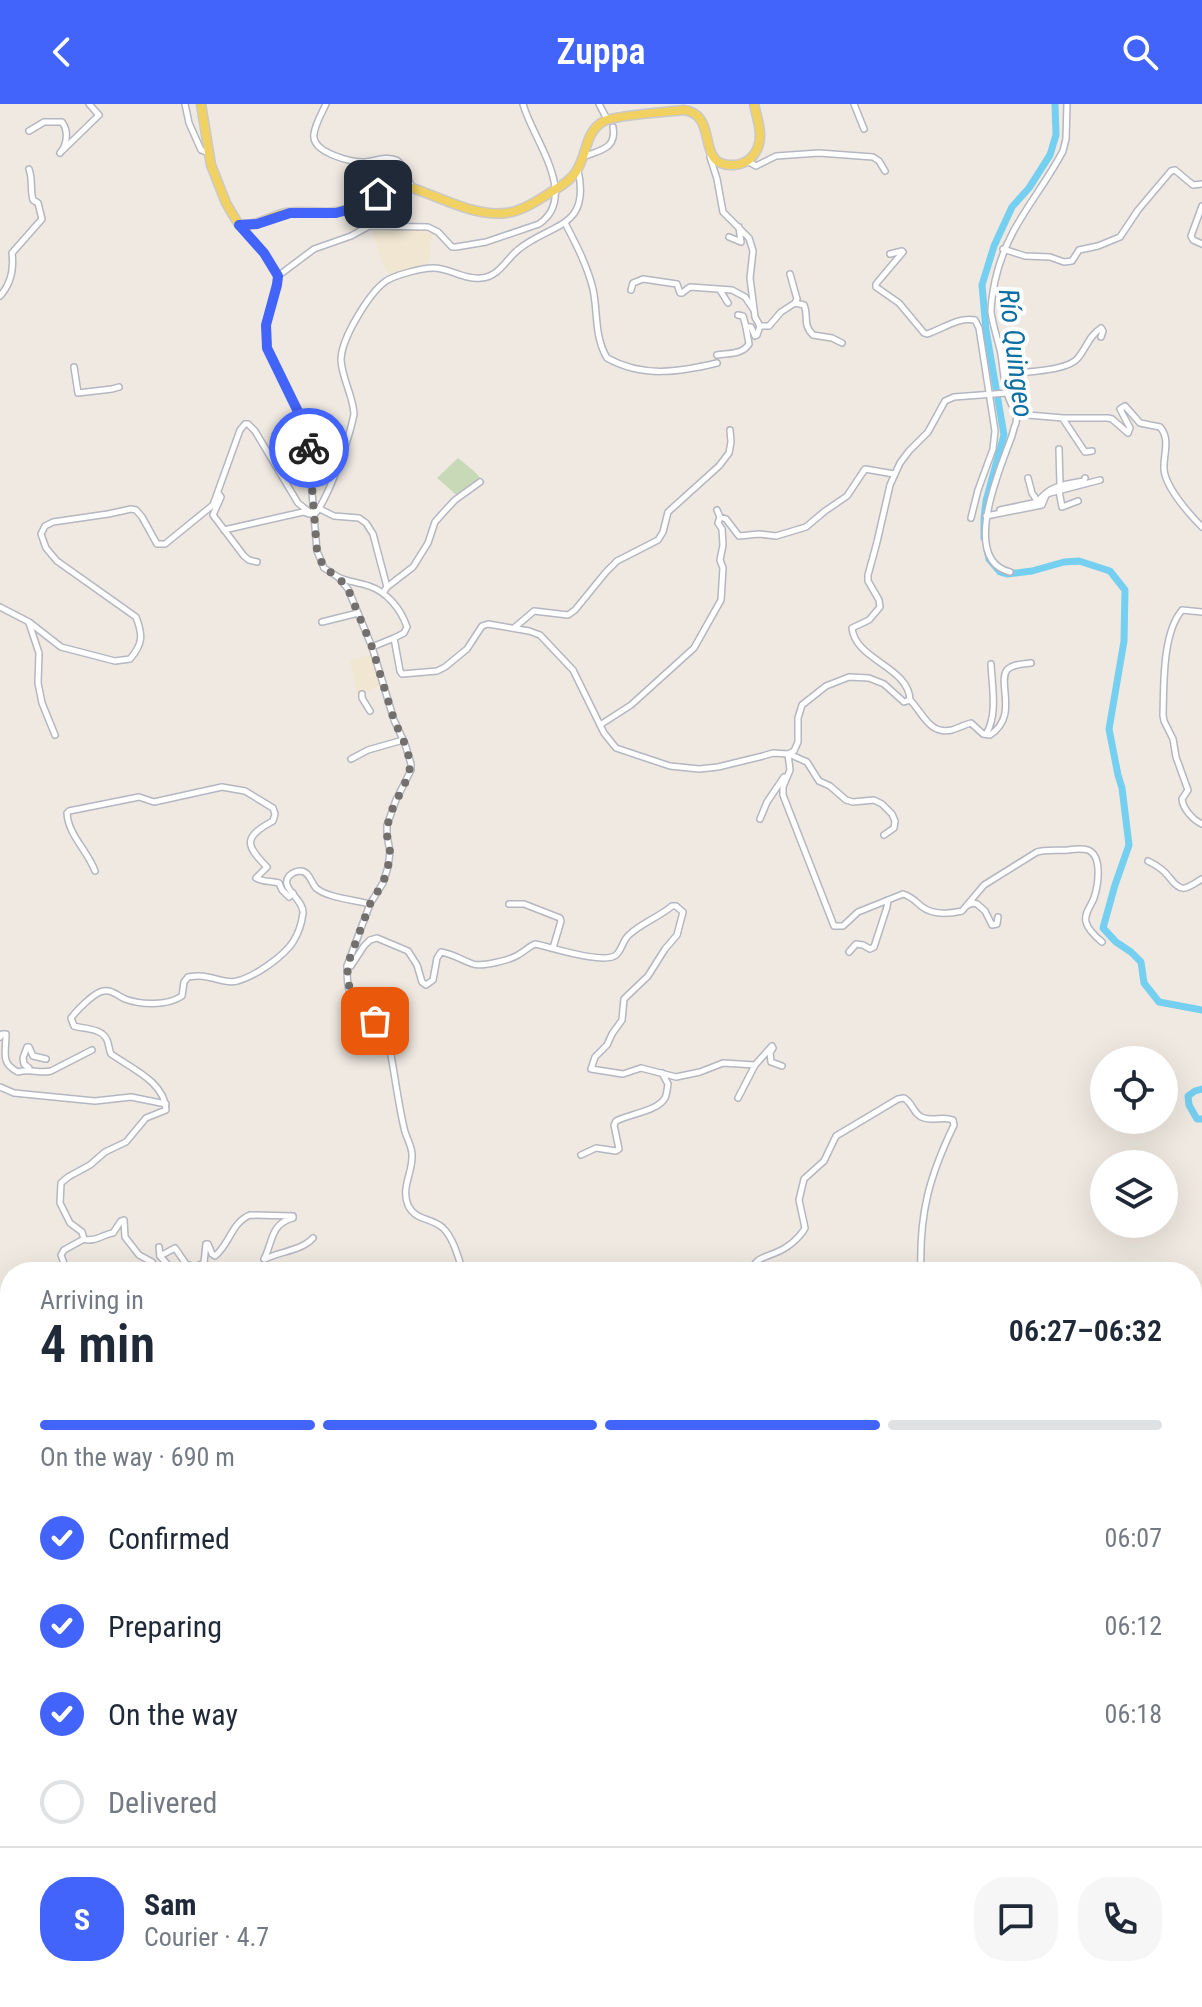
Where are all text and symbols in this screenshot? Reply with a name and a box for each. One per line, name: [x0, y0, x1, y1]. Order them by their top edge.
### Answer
icon: back: [40, 30, 84, 74]
icon: search: [1118, 30, 1162, 74]
text: Zuppa: [557, 31, 645, 73]
pin: [344, 160, 412, 228]
icon: home: [356, 172, 400, 216]
water label: Río Quingeo: [992, 287, 1040, 419]
courier: [269, 408, 349, 488]
icon: bike: [287, 426, 331, 470]
pin: [341, 987, 409, 1055]
icon: bag: [353, 999, 397, 1043]
map controls: [1090, 1046, 1178, 1238]
button: locate: [1090, 1046, 1178, 1134]
button: layers: [1090, 1150, 1178, 1238]
text: Arriving in: [40, 1285, 144, 1315]
text: 06:27–06:32: [1009, 1313, 1162, 1348]
text: 4 min: [40, 1314, 155, 1375]
text: On the way · 690 m: [40, 1442, 235, 1472]
icon: check: [40, 1516, 84, 1560]
text: Confirmed: [108, 1521, 230, 1556]
text: 06:07: [1105, 1523, 1162, 1553]
icon: check: [40, 1604, 84, 1648]
text: Preparing: [108, 1609, 222, 1644]
text: 06:12: [1105, 1611, 1162, 1641]
icon: check: [40, 1692, 84, 1736]
text: On the way: [108, 1697, 238, 1732]
text: 06:18: [1105, 1699, 1162, 1729]
text: Delivered: [108, 1785, 217, 1820]
button: chat: [974, 1877, 1058, 1961]
button: phone: [1078, 1877, 1162, 1961]
text: Sam: [144, 1887, 197, 1922]
text: S: [74, 1902, 90, 1937]
text: Courier · 4.7: [144, 1922, 269, 1952]

